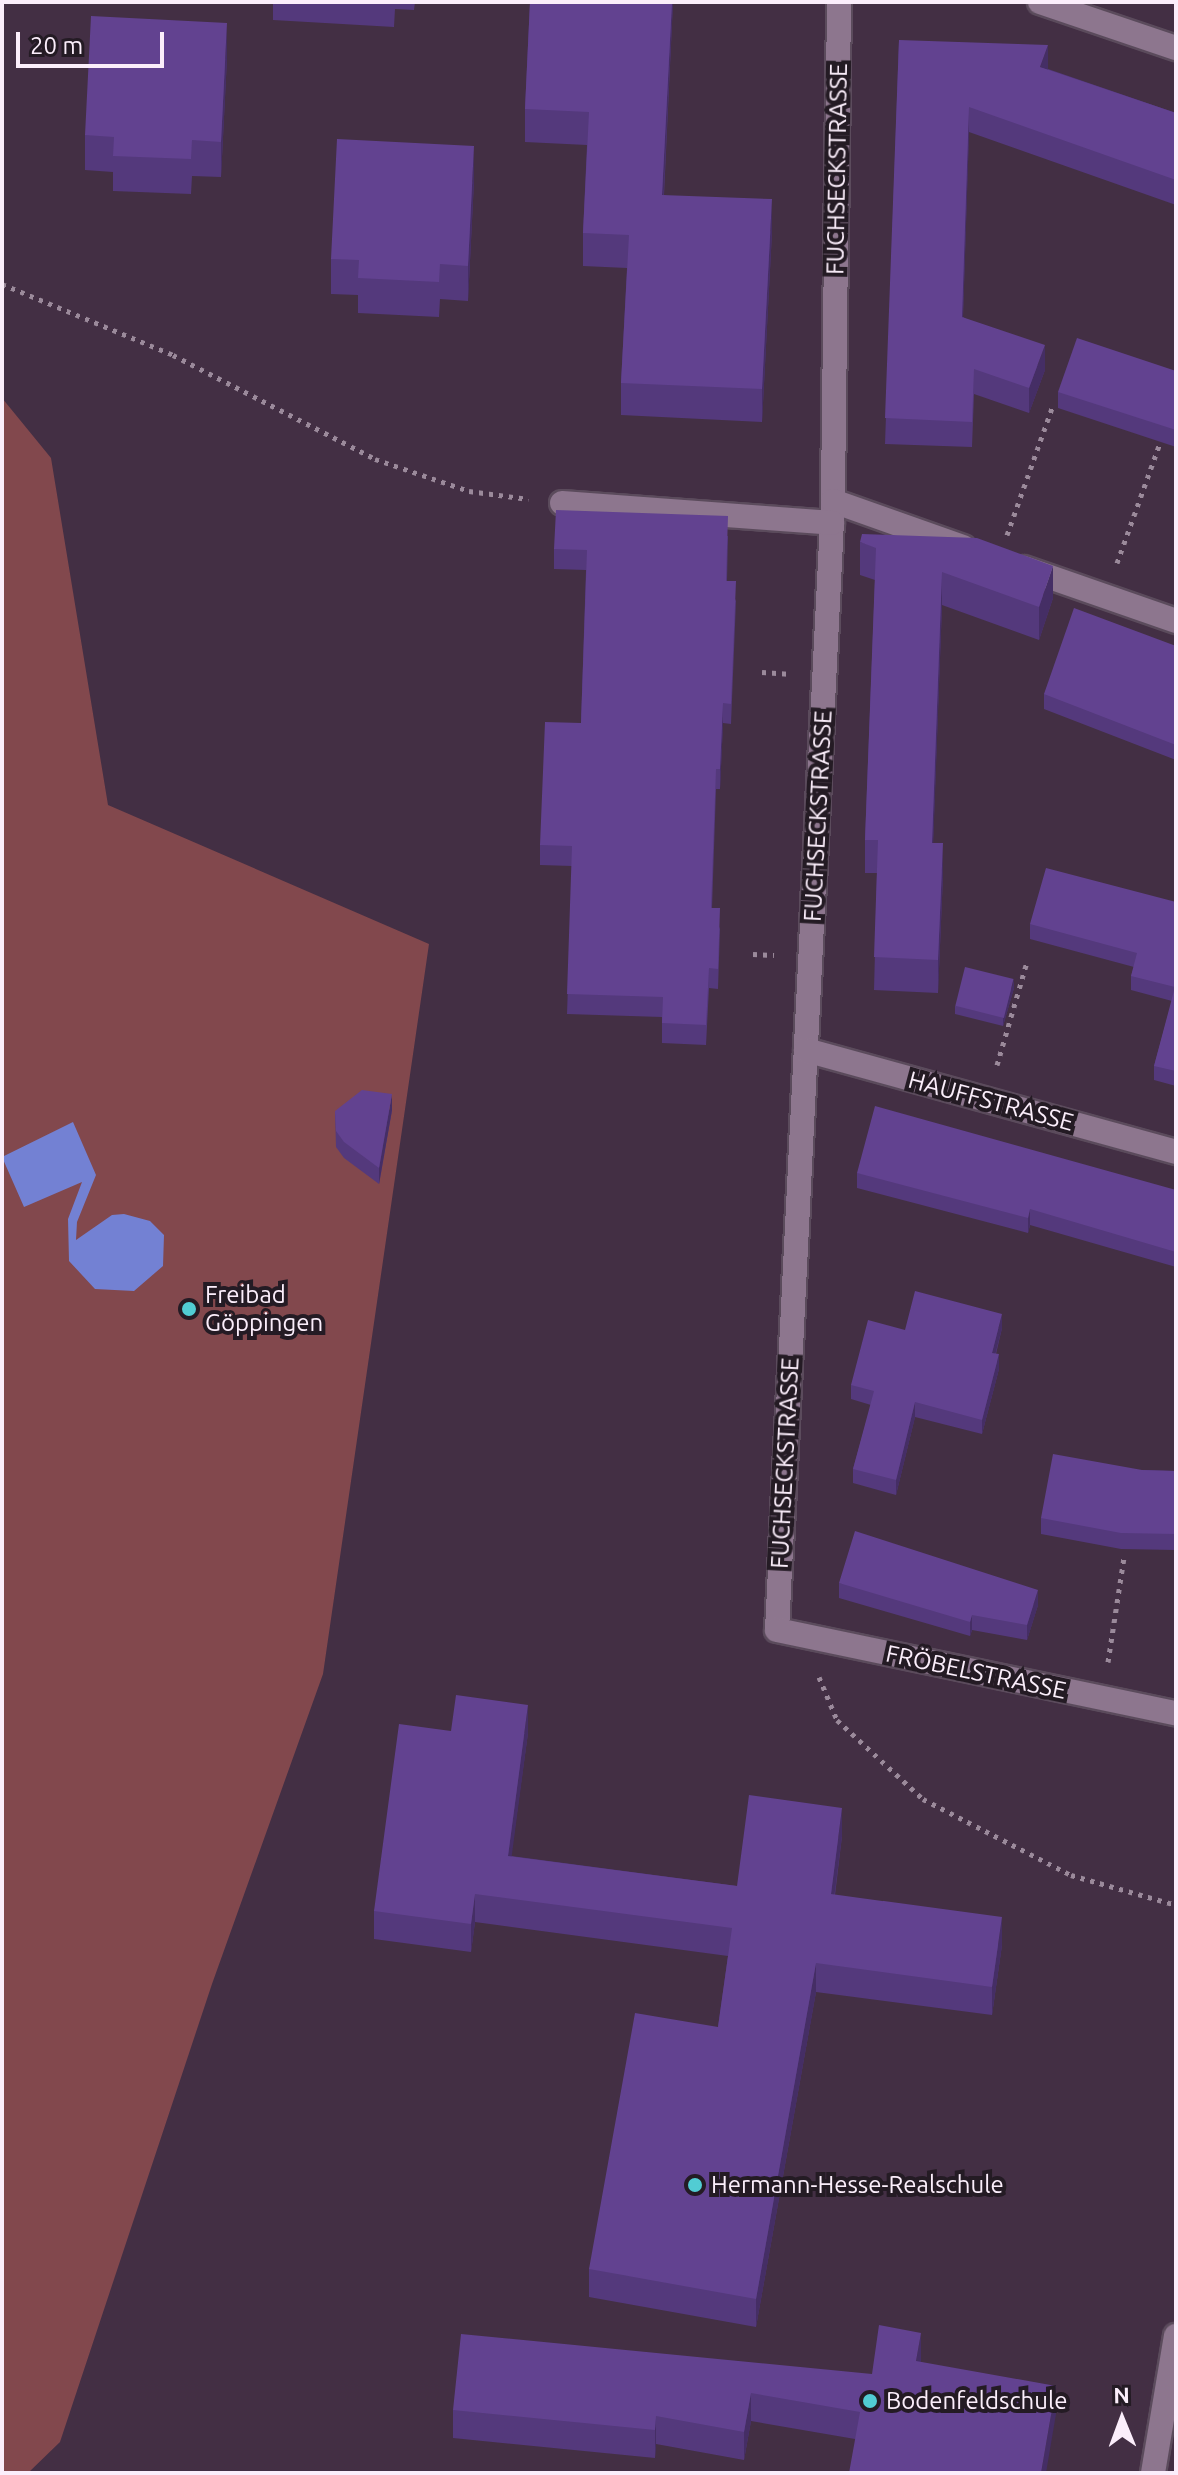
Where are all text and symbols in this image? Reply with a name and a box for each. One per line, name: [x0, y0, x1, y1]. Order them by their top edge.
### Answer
scale bar: [20, 16, 168, 66]
text: 20 m: [30, 32, 83, 59]
street label: FUCHSECKSTRASSE: [821, 63, 853, 275]
street label: FUCHSECKSTRASSE: [798, 710, 838, 922]
street label: HAUFFSTRASSE: [905, 1065, 1077, 1137]
place label: Freibad Göppingen: [205, 1281, 323, 1337]
marker: Freibad Göppingen: [180, 1300, 198, 1318]
street label: FUCHSECKSTRASSE: [765, 1357, 805, 1569]
street label: FRÖBELSTRASSE: [883, 1639, 1069, 1705]
place label: Hermann-Hesse-Realschule: [711, 2171, 1004, 2199]
marker: Hermann-Hesse-Realschule: [686, 2176, 704, 2194]
north arrow: [1082, 2379, 1162, 2459]
text: N: [1113, 2382, 1130, 2407]
place label: Bodenfeldschule: [886, 2387, 1067, 2415]
marker: Bodenfeldschule: [861, 2392, 879, 2410]

